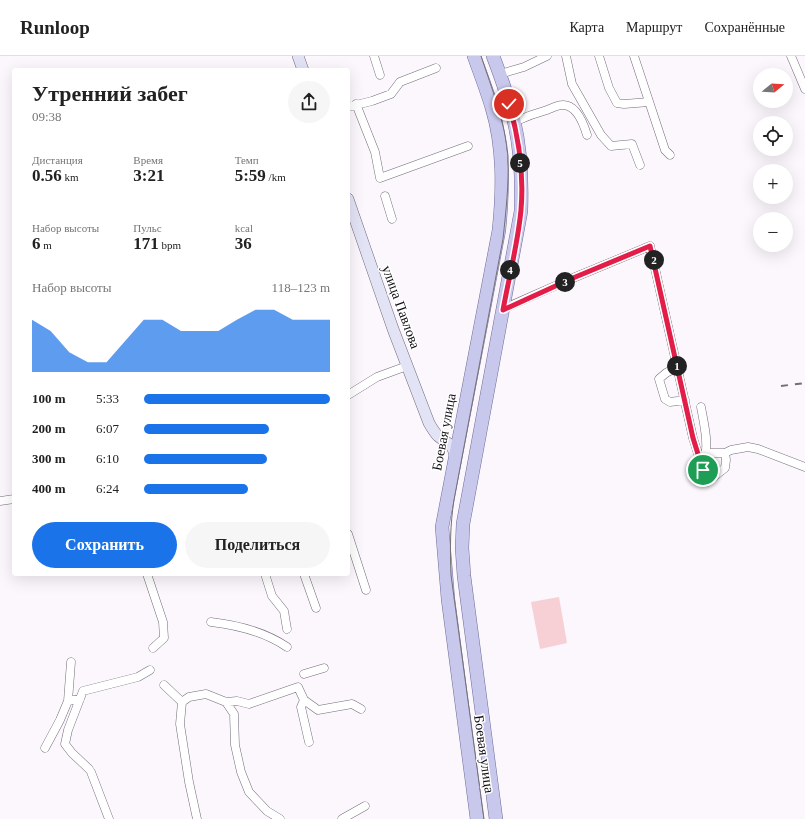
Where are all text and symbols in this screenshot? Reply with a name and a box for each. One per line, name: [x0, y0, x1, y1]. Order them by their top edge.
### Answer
text: Runloop: [20, 17, 90, 38]
text: Карта: [569, 20, 604, 35]
text: Маршрут: [626, 20, 682, 35]
text: Сохранённые: [704, 20, 785, 35]
north arrow: [753, 68, 793, 108]
map controls: [753, 68, 793, 252]
text: Утренний забег: [32, 81, 188, 106]
button: share: [288, 81, 330, 123]
pin: [492, 87, 526, 121]
icon: check: [498, 93, 520, 115]
text: 09:38: [32, 109, 62, 124]
button: locate: [753, 116, 793, 156]
pin: 5: [510, 153, 530, 173]
text: Дистанция: [32, 154, 83, 166]
text: Время: [133, 154, 163, 166]
text: Темп: [235, 154, 259, 166]
text: 5: [517, 157, 523, 169]
button: +: [753, 164, 793, 204]
text: 0.56: [32, 166, 62, 185]
text: 3:21: [133, 166, 165, 185]
text: 5:59: [235, 166, 266, 185]
text: km: [62, 171, 79, 183]
text: /km: [266, 171, 286, 183]
button: −: [753, 212, 793, 252]
text: Набор высоты: [32, 222, 99, 234]
text: Пульс: [133, 222, 162, 234]
text: kcal: [235, 222, 253, 234]
text: 6: [32, 234, 41, 253]
text: 171: [133, 234, 159, 253]
text: 36: [235, 234, 252, 253]
text: m: [41, 239, 52, 251]
text: bpm: [159, 239, 181, 251]
pin: 2: [644, 250, 664, 270]
text: 2: [651, 254, 657, 266]
pin: 4: [500, 260, 520, 280]
street label: улица Павлова: [379, 263, 423, 351]
text: 4: [507, 264, 513, 276]
pin: 3: [555, 272, 575, 292]
text: 3: [562, 276, 568, 288]
text: Набор высоты: [32, 280, 111, 295]
text: 118–123 m: [272, 280, 330, 295]
pin: 1: [667, 356, 687, 376]
text: 1: [674, 360, 680, 372]
text: 100 m: [32, 391, 66, 406]
text: 5:33: [96, 391, 119, 406]
street label: Боевая улица: [429, 391, 459, 472]
text: 200 m: [32, 421, 66, 436]
text: 6:07: [96, 421, 119, 436]
text: 300 m: [32, 451, 66, 466]
text: 6:10: [96, 451, 119, 466]
pin: [686, 453, 720, 487]
icon: arrive: [692, 459, 714, 481]
text: 400 m: [32, 481, 66, 496]
text: 6:24: [96, 481, 119, 496]
button: Сохранить: [32, 522, 177, 568]
button: Поделиться: [185, 522, 330, 568]
street label: Боевая улица: [471, 714, 497, 795]

